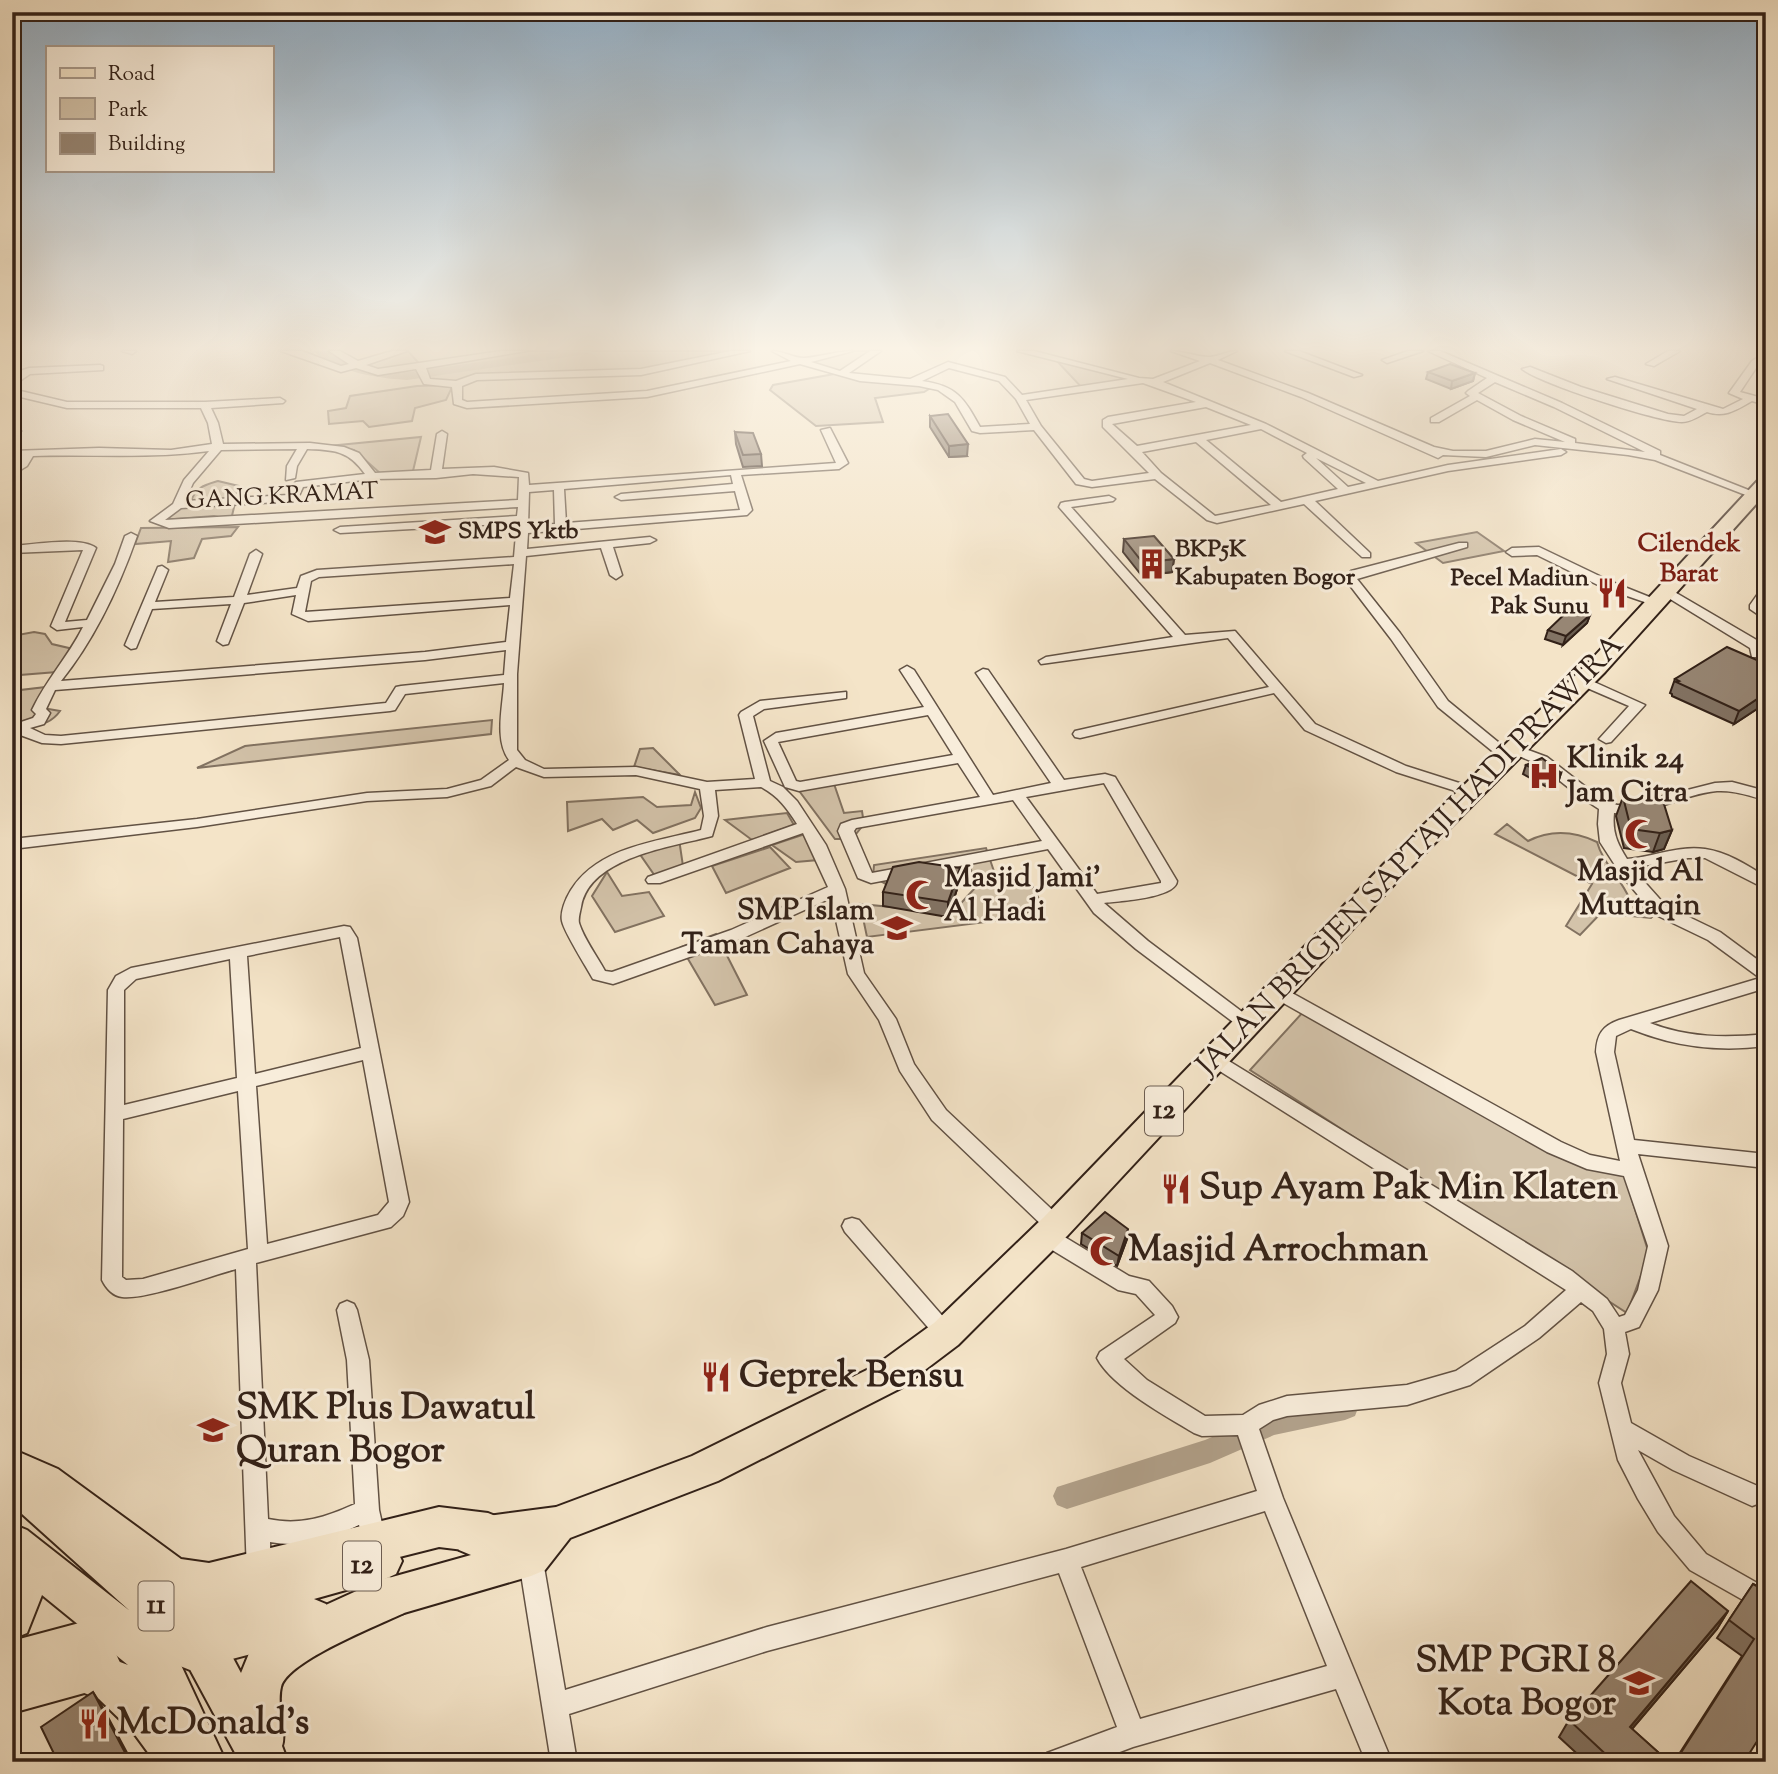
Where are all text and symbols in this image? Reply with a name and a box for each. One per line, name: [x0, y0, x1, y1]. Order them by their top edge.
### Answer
legend: [46, 46, 273, 172]
text: Road: [108, 60, 155, 90]
text: Park: [108, 96, 149, 126]
text: Building: [108, 130, 185, 160]
street label: GANG KRAMAT: [185, 475, 380, 519]
school or university icon: SMPS Yktb: [418, 515, 452, 549]
place label: SMPS Yktb: [458, 515, 578, 549]
district label: Cilendek Barat: [1638, 526, 1741, 593]
place label: BKP5K Kabupaten Bogor: [1175, 533, 1356, 595]
building icon: BKP5K Kabupaten Bogor: [1135, 547, 1169, 581]
place label: Pecel Madiun Pak Sunu: [1451, 562, 1590, 624]
restaurant icon: Pecel Madiun Pak Sunu: [1595, 576, 1629, 610]
street label: JALAN BRIGJEN SAPTAJI HADI PRAWIRA: [1186, 626, 1635, 1088]
place label: Klinik 24 Jam Citra: [1565, 738, 1688, 815]
hospital icon: Klinik 24 Jam Citra: [1527, 759, 1561, 793]
mosque icon: Masjid Al Muttaqin: [1623, 817, 1657, 851]
place label: Masjid Al Muttaqin: [1577, 851, 1704, 928]
place label: Masjid Jami' Al Hadi: [944, 857, 1101, 934]
mosque icon: Masjid Jami' Al Hadi: [904, 878, 938, 912]
place label: SMP Islam Taman Cahaya: [682, 890, 874, 967]
school or university icon: SMP Islam Taman Cahaya: [880, 911, 914, 945]
road number: 12: [1145, 1086, 1183, 1136]
place label: Sup Ayam Pak Min Klaten: [1199, 1162, 1618, 1216]
restaurant icon: Sup Ayam Pak Min Klaten: [1159, 1172, 1193, 1206]
place label: Masjid Arrochman: [1128, 1224, 1428, 1278]
mosque icon: Masjid Arrochman: [1088, 1234, 1122, 1268]
place label: Geprek Bensu: [739, 1350, 965, 1404]
restaurant icon: Geprek Bensu: [699, 1360, 733, 1394]
place label: SMK Plus Dawatul Quran Bogor: [236, 1382, 536, 1479]
school or university icon: SMK Plus Dawatul Quran Bogor: [196, 1413, 230, 1447]
road number: 12: [343, 1542, 381, 1590]
road number: 11: [138, 1582, 174, 1630]
place label: SMP PGRI 8 Kota Bogor: [1415, 1635, 1616, 1732]
school or university icon: SMP PGRI 8 Kota Bogor: [1622, 1666, 1656, 1700]
place label: McDonald's: [117, 1697, 309, 1751]
restaurant icon: McDonald's: [77, 1707, 111, 1741]

